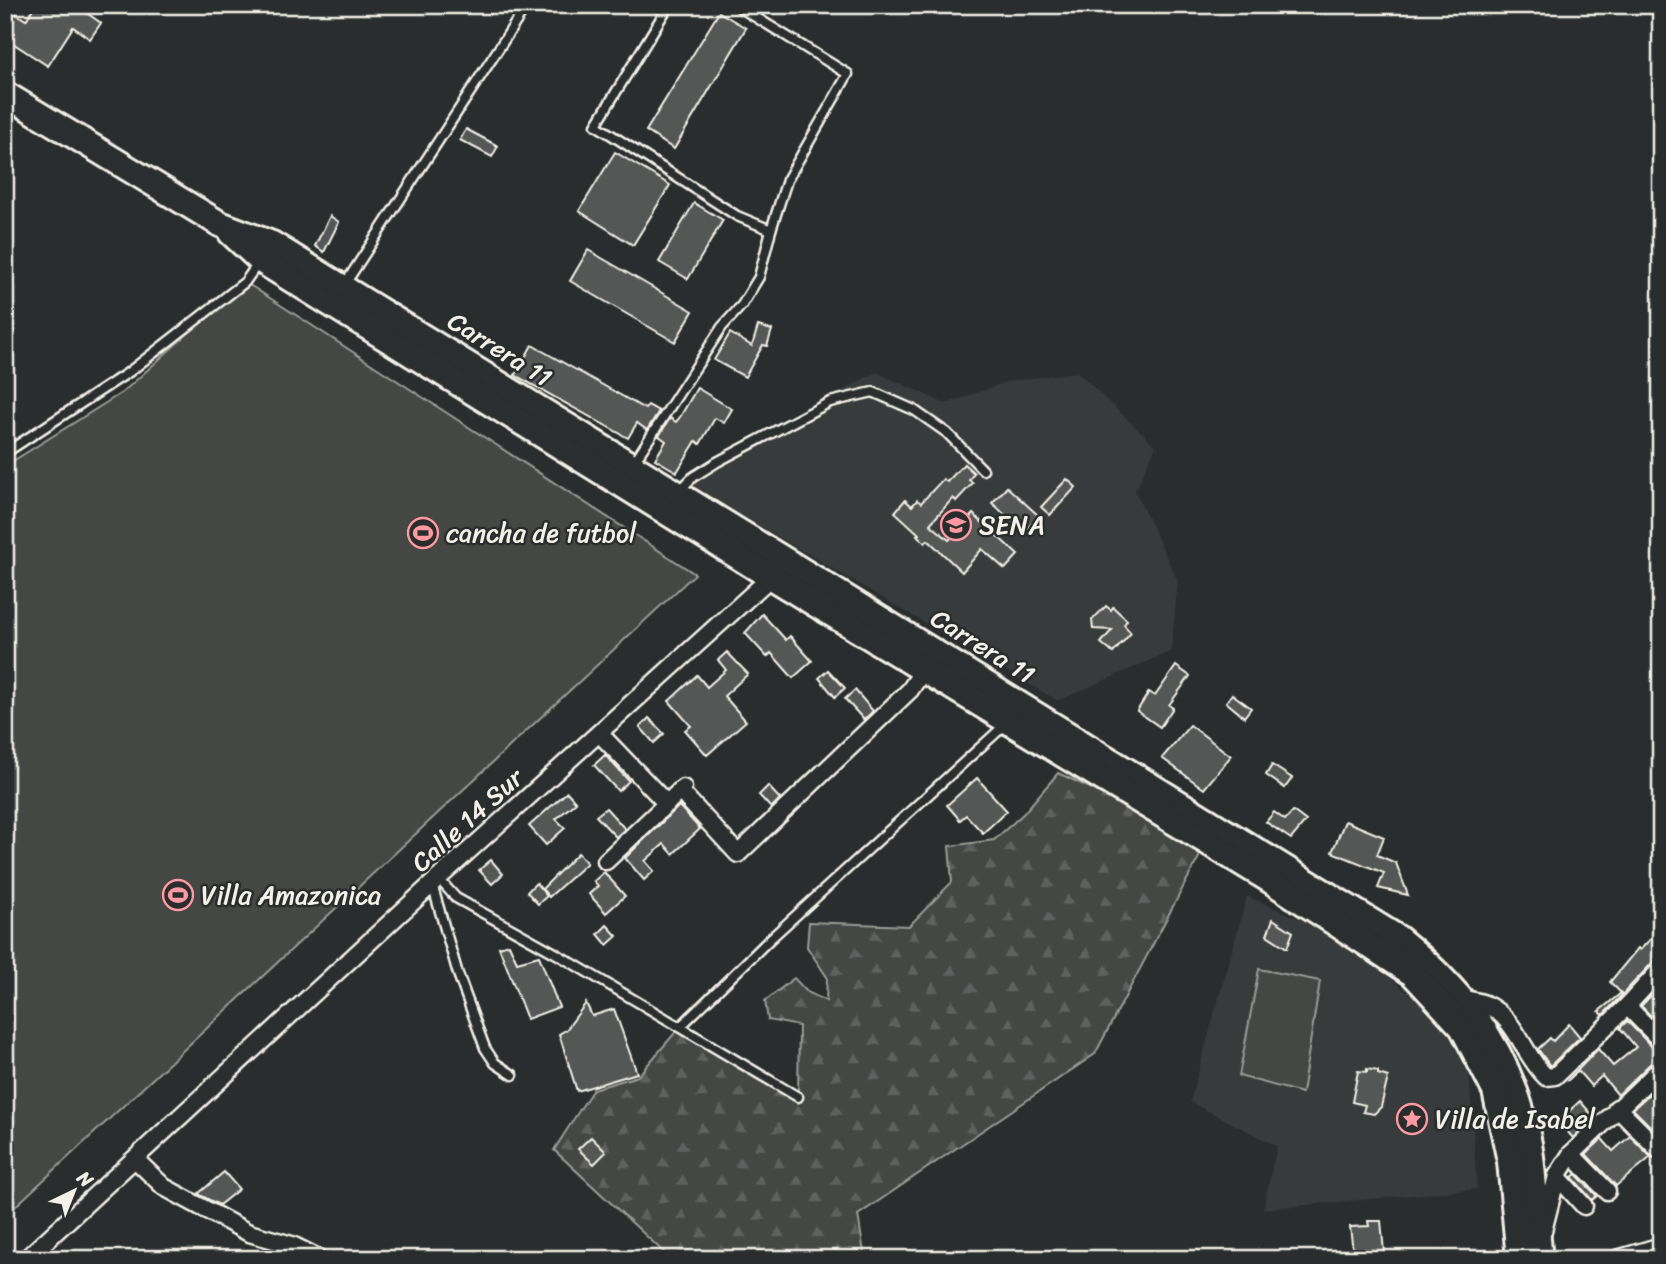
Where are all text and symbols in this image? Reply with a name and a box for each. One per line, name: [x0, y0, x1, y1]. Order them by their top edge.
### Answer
street label: Carrera 11: [438, 299, 562, 399]
place label: SENA: [979, 502, 1045, 548]
school or university icon: SENA: [939, 508, 973, 542]
place label: cancha de futbol: [446, 510, 637, 556]
sports icon: cancha de futbol: [406, 516, 440, 550]
street label: Carrera 11: [921, 596, 1045, 696]
street label: Calle 14 Sur: [400, 755, 535, 884]
place label: Villa Amazonica: [201, 872, 381, 918]
sports icon: Villa Amazonica: [161, 878, 195, 912]
place label: Villa de Isabel: [1435, 1096, 1596, 1142]
place icon: Villa de Isabel: [1395, 1102, 1429, 1136]
north arrow: [38, 1156, 108, 1226]
text: N: [68, 1162, 102, 1196]

